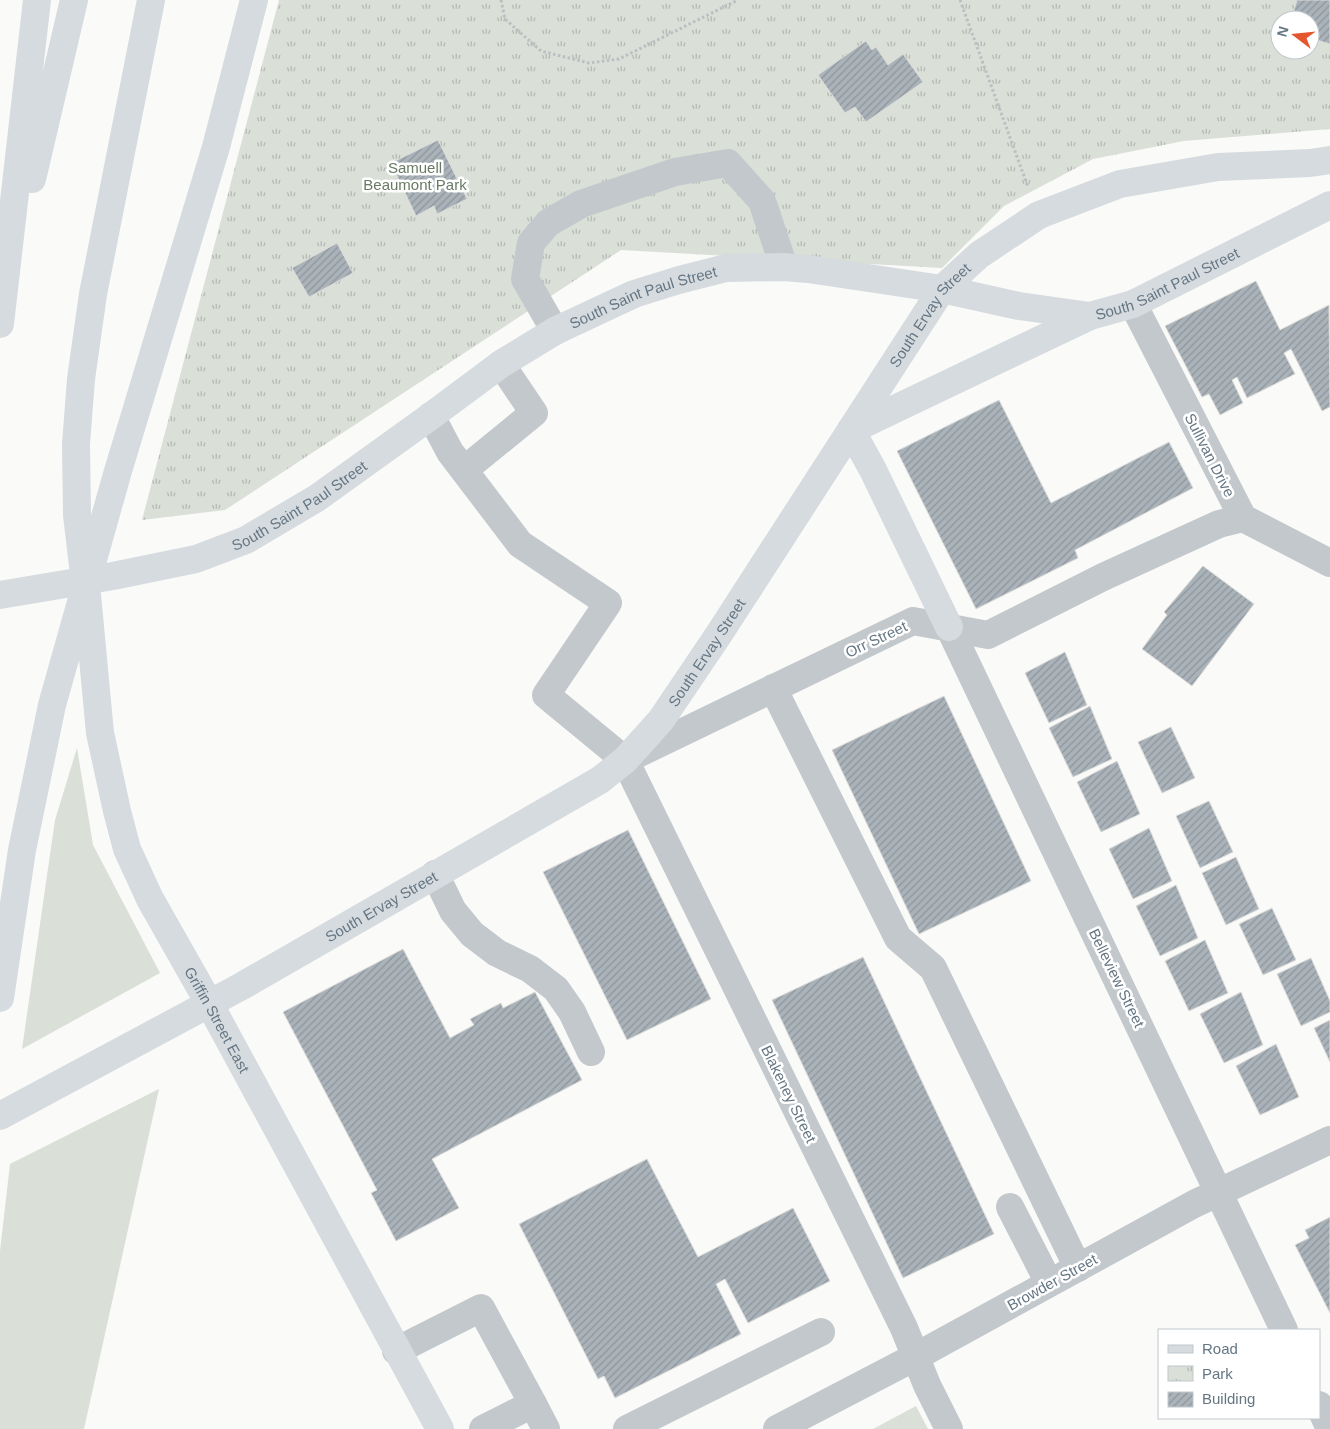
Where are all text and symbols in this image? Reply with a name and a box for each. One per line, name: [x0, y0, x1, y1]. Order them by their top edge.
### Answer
north arrow: [1270, 10, 1320, 60]
text: N: [1273, 24, 1292, 38]
park label: Samuell Beaumont Park: [363, 159, 467, 193]
street label: South Saint Paul Street: [1093, 243, 1242, 323]
street label: South Ervay Street: [885, 259, 974, 370]
street label: South Saint Paul Street: [567, 262, 719, 332]
street label: Sullivan Drive: [1182, 410, 1238, 500]
street label: South Saint Paul Street: [229, 456, 370, 553]
street label: South Ervay Street: [664, 595, 749, 709]
street label: Orr Street: [843, 617, 910, 661]
street label: South Ervay Street: [322, 867, 440, 945]
street label: Belleview Street: [1086, 926, 1149, 1031]
street label: Griffin Street East: [182, 964, 254, 1076]
street label: Blakeney Street: [758, 1043, 820, 1146]
street label: Browder Street: [1004, 1250, 1101, 1314]
legend: [1158, 1329, 1320, 1419]
text: Road: [1202, 1340, 1238, 1357]
text: Park: [1202, 1365, 1233, 1382]
text: Building: [1202, 1390, 1255, 1407]

